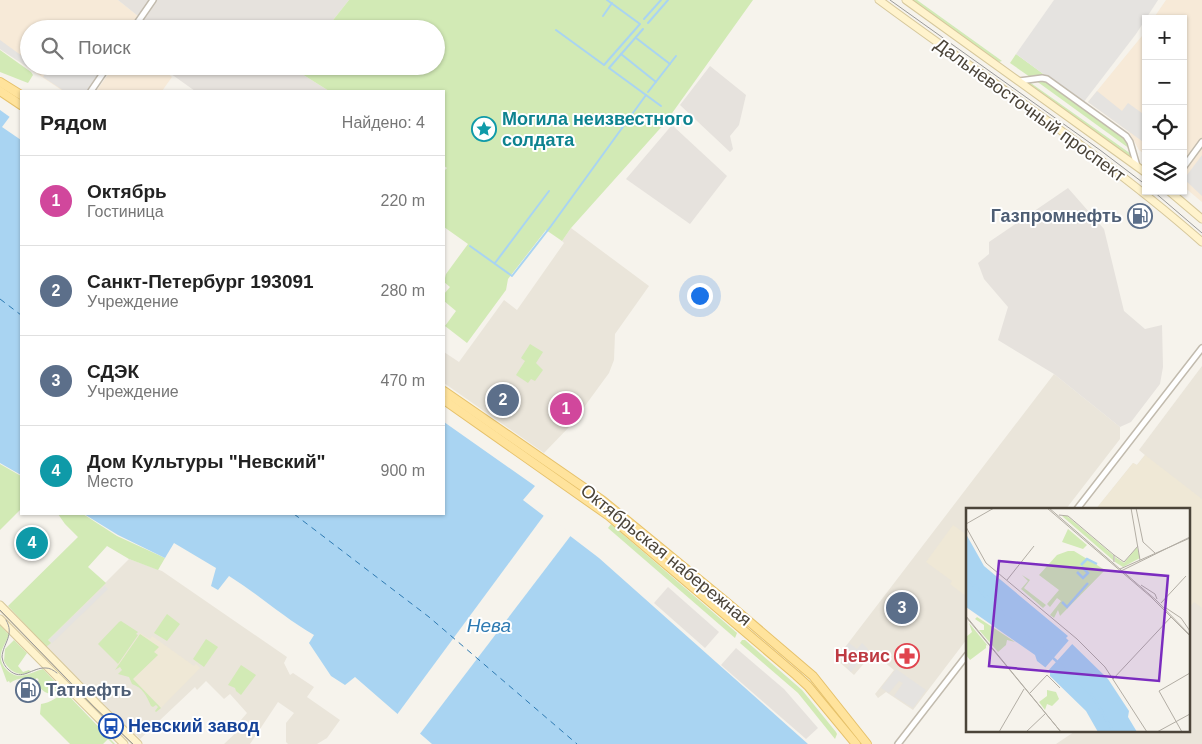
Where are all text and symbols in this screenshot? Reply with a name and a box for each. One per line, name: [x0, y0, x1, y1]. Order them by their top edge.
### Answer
map controls: [1142, 15, 1187, 195]
button: +: [1142, 15, 1187, 60]
search box: [20, 20, 445, 75]
icon: search: [38, 34, 66, 62]
street label: Дальневосточный проспект: [931, 34, 1129, 186]
text: Поиск: [78, 37, 131, 58]
button: −: [1142, 60, 1187, 105]
button: locate: [1142, 105, 1187, 150]
place label: Могила неизвестного солдата: [502, 109, 693, 150]
text: Рядом: [40, 111, 107, 134]
text: Найдено: 4: [342, 114, 425, 131]
place icon: Могила неизвестного солдата: [471, 116, 497, 142]
button: layers: [1142, 150, 1187, 195]
text: Октябрь: [87, 181, 167, 202]
text: 1: [52, 192, 60, 209]
text: 220 m: [381, 192, 425, 209]
text: Гостиница: [87, 203, 164, 220]
fuel station icon: Газпромнефть: [1127, 203, 1153, 229]
place label: Газпромнефть: [991, 206, 1122, 226]
text: Санкт-Петербург 193091: [87, 271, 314, 292]
text: 2: [52, 282, 60, 299]
text: 280 m: [381, 282, 425, 299]
your location: [687, 283, 713, 309]
text: Учреждение: [87, 293, 179, 310]
text: СДЭК: [87, 361, 139, 382]
text: 3: [52, 372, 60, 389]
text: 470 m: [381, 372, 425, 389]
pin: 2: [487, 381, 519, 419]
text: Учреждение: [87, 383, 179, 400]
pin: 1: [550, 390, 582, 428]
text: Дом Культуры "Невский": [87, 451, 326, 472]
text: 4: [52, 462, 60, 479]
text: 900 m: [381, 462, 425, 479]
text: Место: [87, 473, 133, 490]
street label: Октябрьская набережная: [577, 480, 755, 630]
inset map: [966, 508, 1190, 732]
pin: 4: [16, 524, 48, 562]
pin: 3: [886, 589, 918, 627]
water label: Нева: [467, 615, 511, 636]
pharmacy icon: Невис: [894, 643, 920, 669]
place label: Невис: [835, 646, 890, 666]
fuel station icon: Татнефть: [15, 677, 41, 703]
place label: Татнефть: [46, 680, 132, 700]
bus stop icon: Невский завод: [98, 713, 124, 739]
place label: Невский завод: [128, 716, 260, 736]

